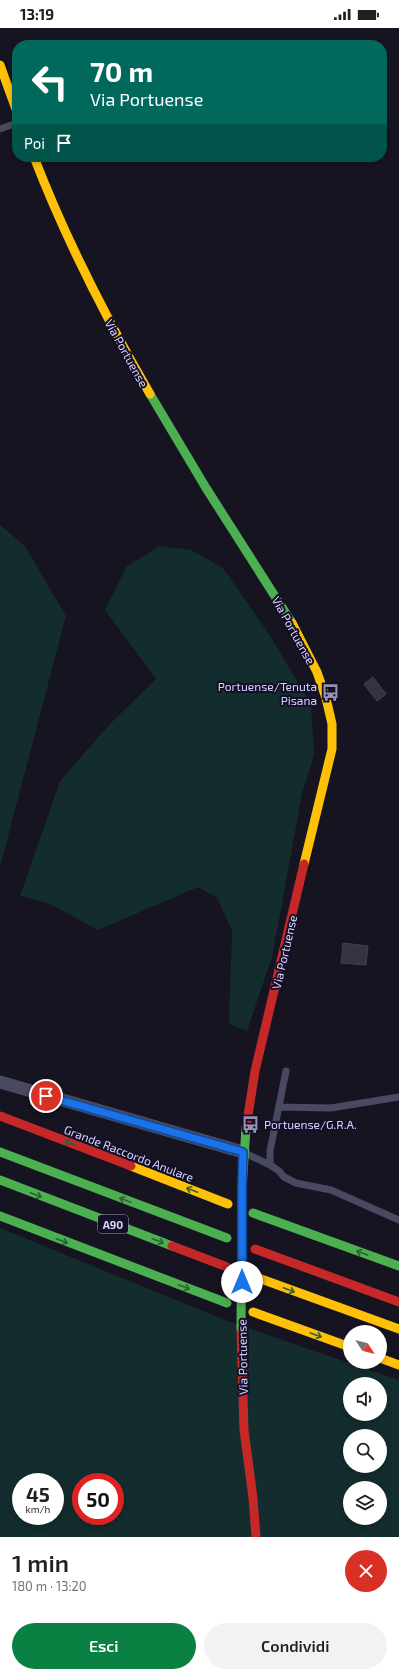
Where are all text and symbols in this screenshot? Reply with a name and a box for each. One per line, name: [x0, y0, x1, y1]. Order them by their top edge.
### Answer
text: 13:19: [20, 5, 54, 23]
text: 70 m: [90, 54, 153, 88]
icon: left: [24, 56, 76, 108]
text: Via Portuense: [90, 88, 203, 110]
icon: arrive: [53, 132, 75, 154]
text: Poi: [24, 134, 45, 152]
street label: Via Portuense: [103, 317, 151, 389]
street label: Via Portuense: [270, 594, 318, 666]
place label: Portuense/Tenuta Pisana: [218, 679, 317, 707]
bus stop icon: Portuense/Tenuta Pisana: [320, 683, 340, 703]
street label: Via Portuense: [269, 914, 299, 990]
pin: [29, 1079, 63, 1113]
icon: arrive: [35, 1085, 57, 1107]
bus stop icon: Portuense/G.R.A.: [241, 1114, 261, 1134]
place label: Portuense/G.R.A.: [264, 1117, 357, 1131]
street label: Grande Raccordo Anulare: [62, 1122, 196, 1184]
one-way arrow: [65, 1139, 77, 1147]
one-way arrow: [186, 1185, 198, 1193]
one-way arrow: [30, 1191, 42, 1199]
one-way arrow: [120, 1196, 132, 1204]
road number: A90: [98, 1215, 128, 1233]
one-way arrow: [56, 1237, 68, 1245]
one-way arrow: [151, 1238, 163, 1246]
one-way arrow: [357, 1248, 369, 1256]
position arrow: [221, 1261, 263, 1303]
one-way arrow: [177, 1284, 189, 1292]
one-way arrow: [283, 1286, 295, 1294]
street label: Via Portuense: [234, 1319, 250, 1395]
north arrow: [343, 1325, 387, 1369]
map controls: [343, 1325, 387, 1525]
one-way arrow: [309, 1332, 322, 1339]
button: sound: [343, 1377, 387, 1421]
button: search: [343, 1429, 387, 1473]
speed limit sign: 50: [72, 1473, 124, 1525]
button: layers: [343, 1481, 387, 1525]
text: 45: [26, 1482, 50, 1506]
text: km/h: [26, 1503, 50, 1515]
text: 1 min: [12, 1548, 69, 1577]
button: close: [345, 1550, 387, 1592]
text: 180 m · 13:20: [12, 1578, 87, 1594]
button: Esci: [12, 1623, 196, 1669]
button: Condividi: [204, 1623, 387, 1669]

